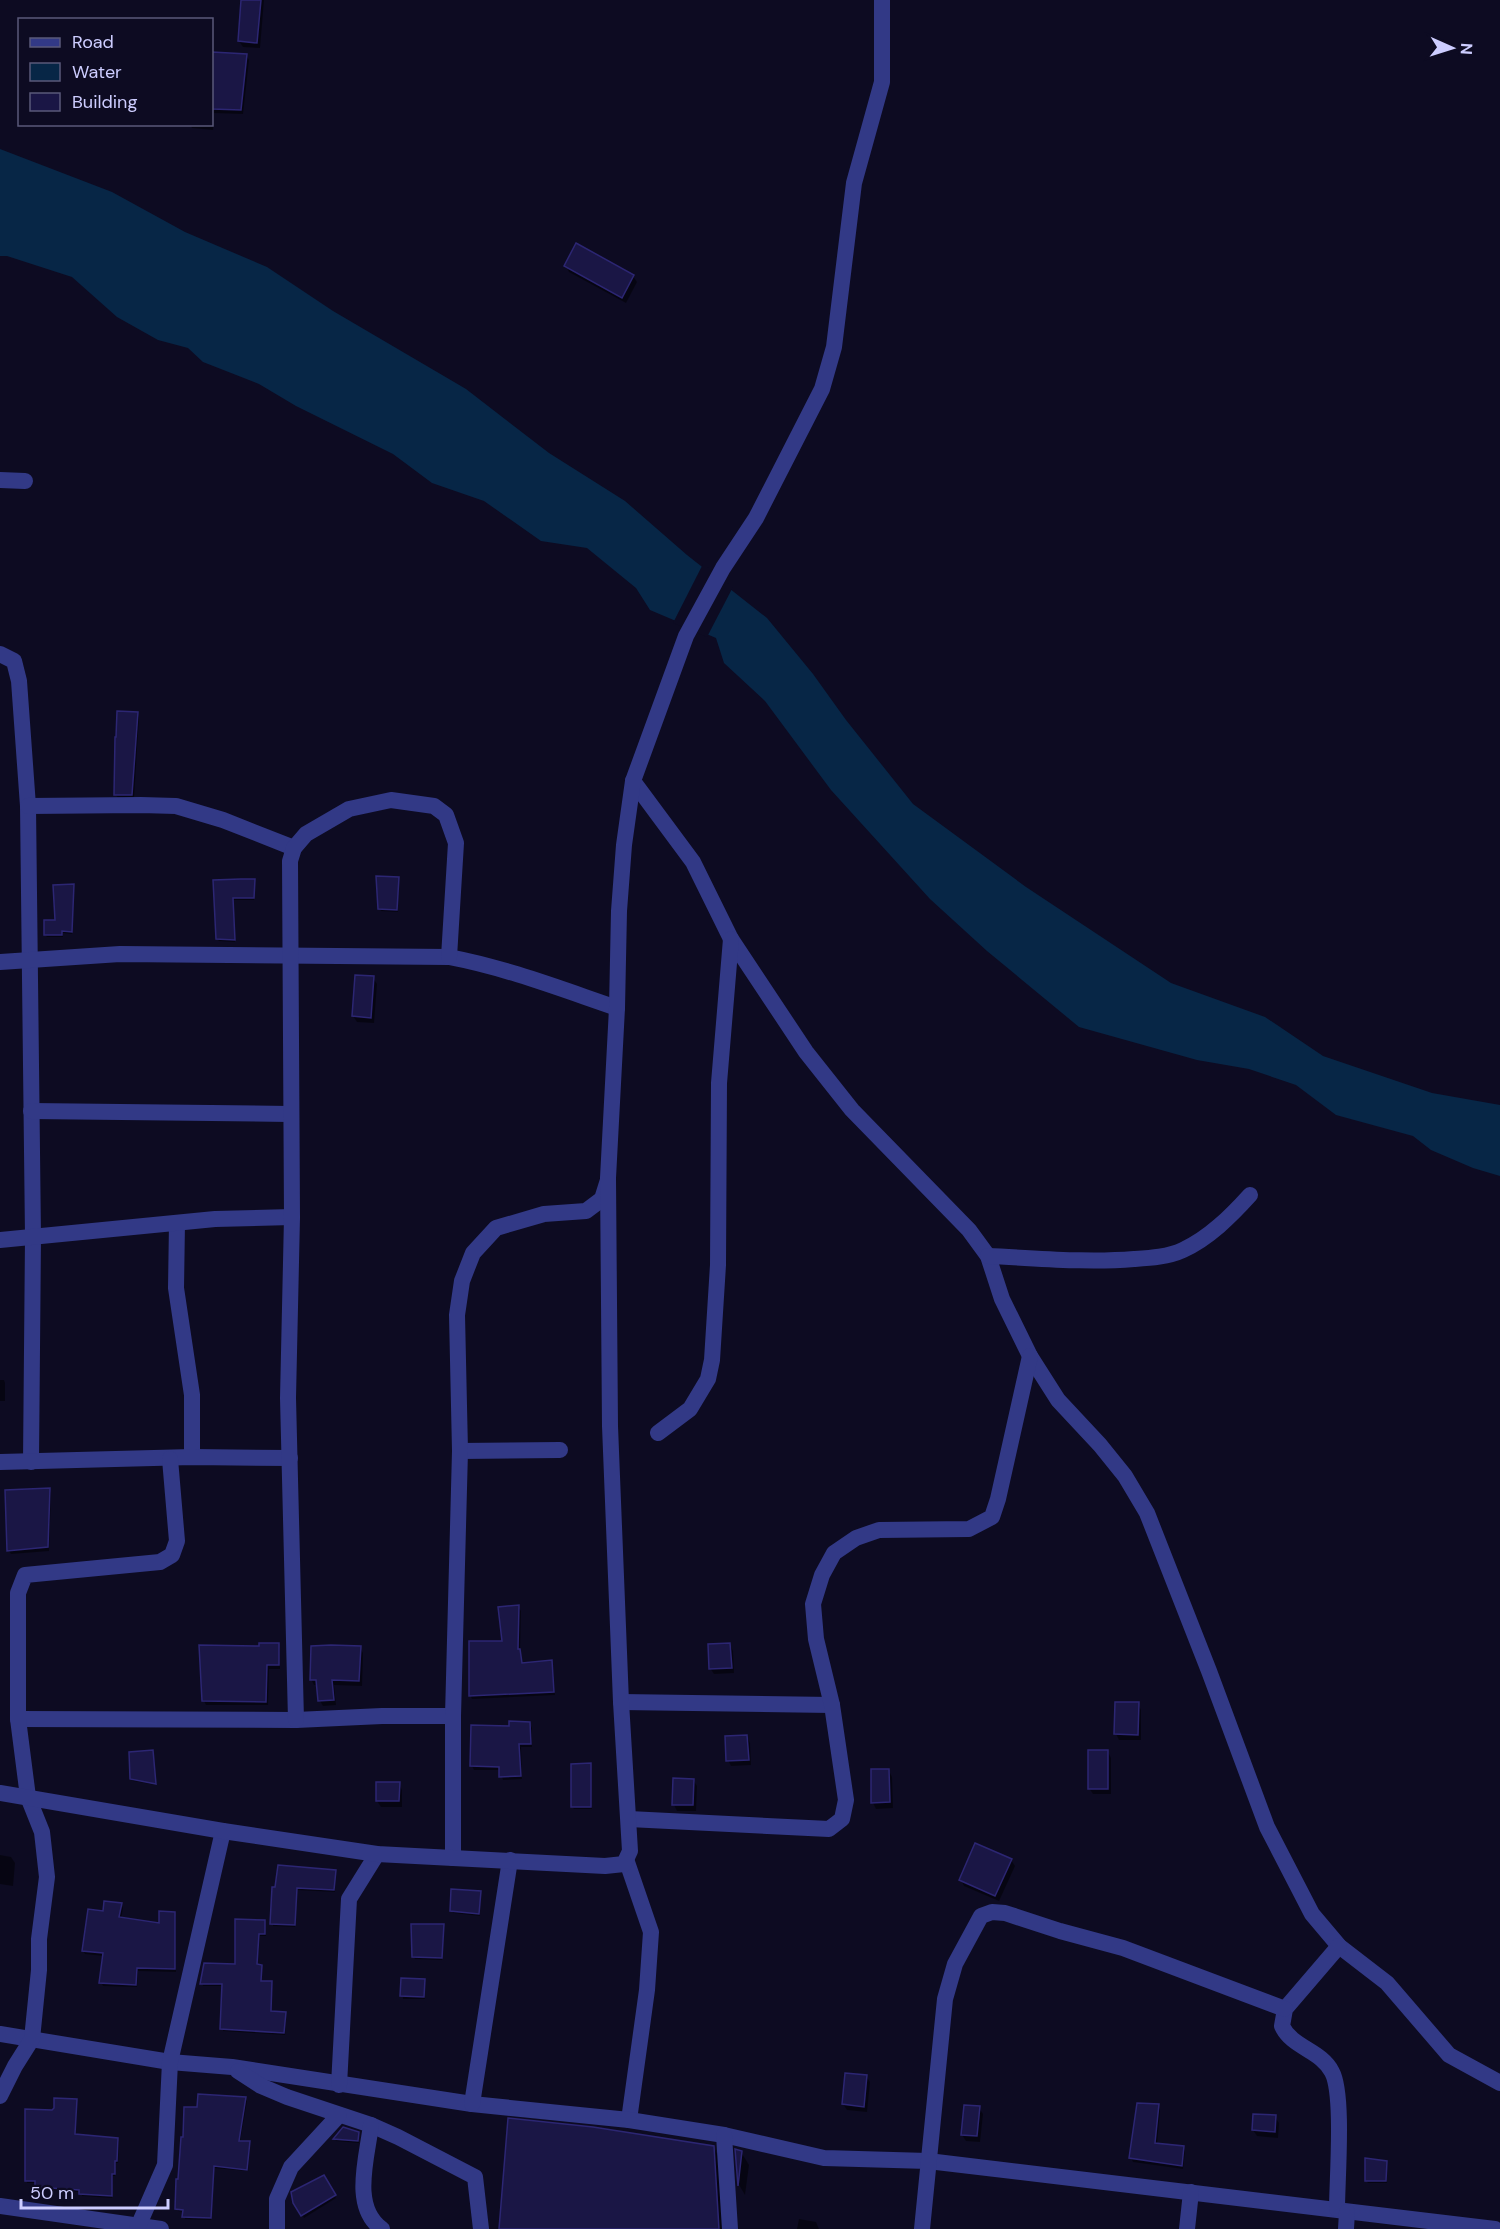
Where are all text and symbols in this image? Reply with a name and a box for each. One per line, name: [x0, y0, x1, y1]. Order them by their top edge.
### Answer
legend: [18, 18, 213, 126]
north arrow: [1422, 18, 1482, 78]
text: Road: [72, 30, 114, 54]
text: N: [1456, 42, 1477, 55]
text: Water: [72, 60, 122, 84]
text: Building: [72, 90, 137, 114]
scale bar: [21, 2172, 168, 2210]
text: 50 m: [30, 2181, 74, 2205]

